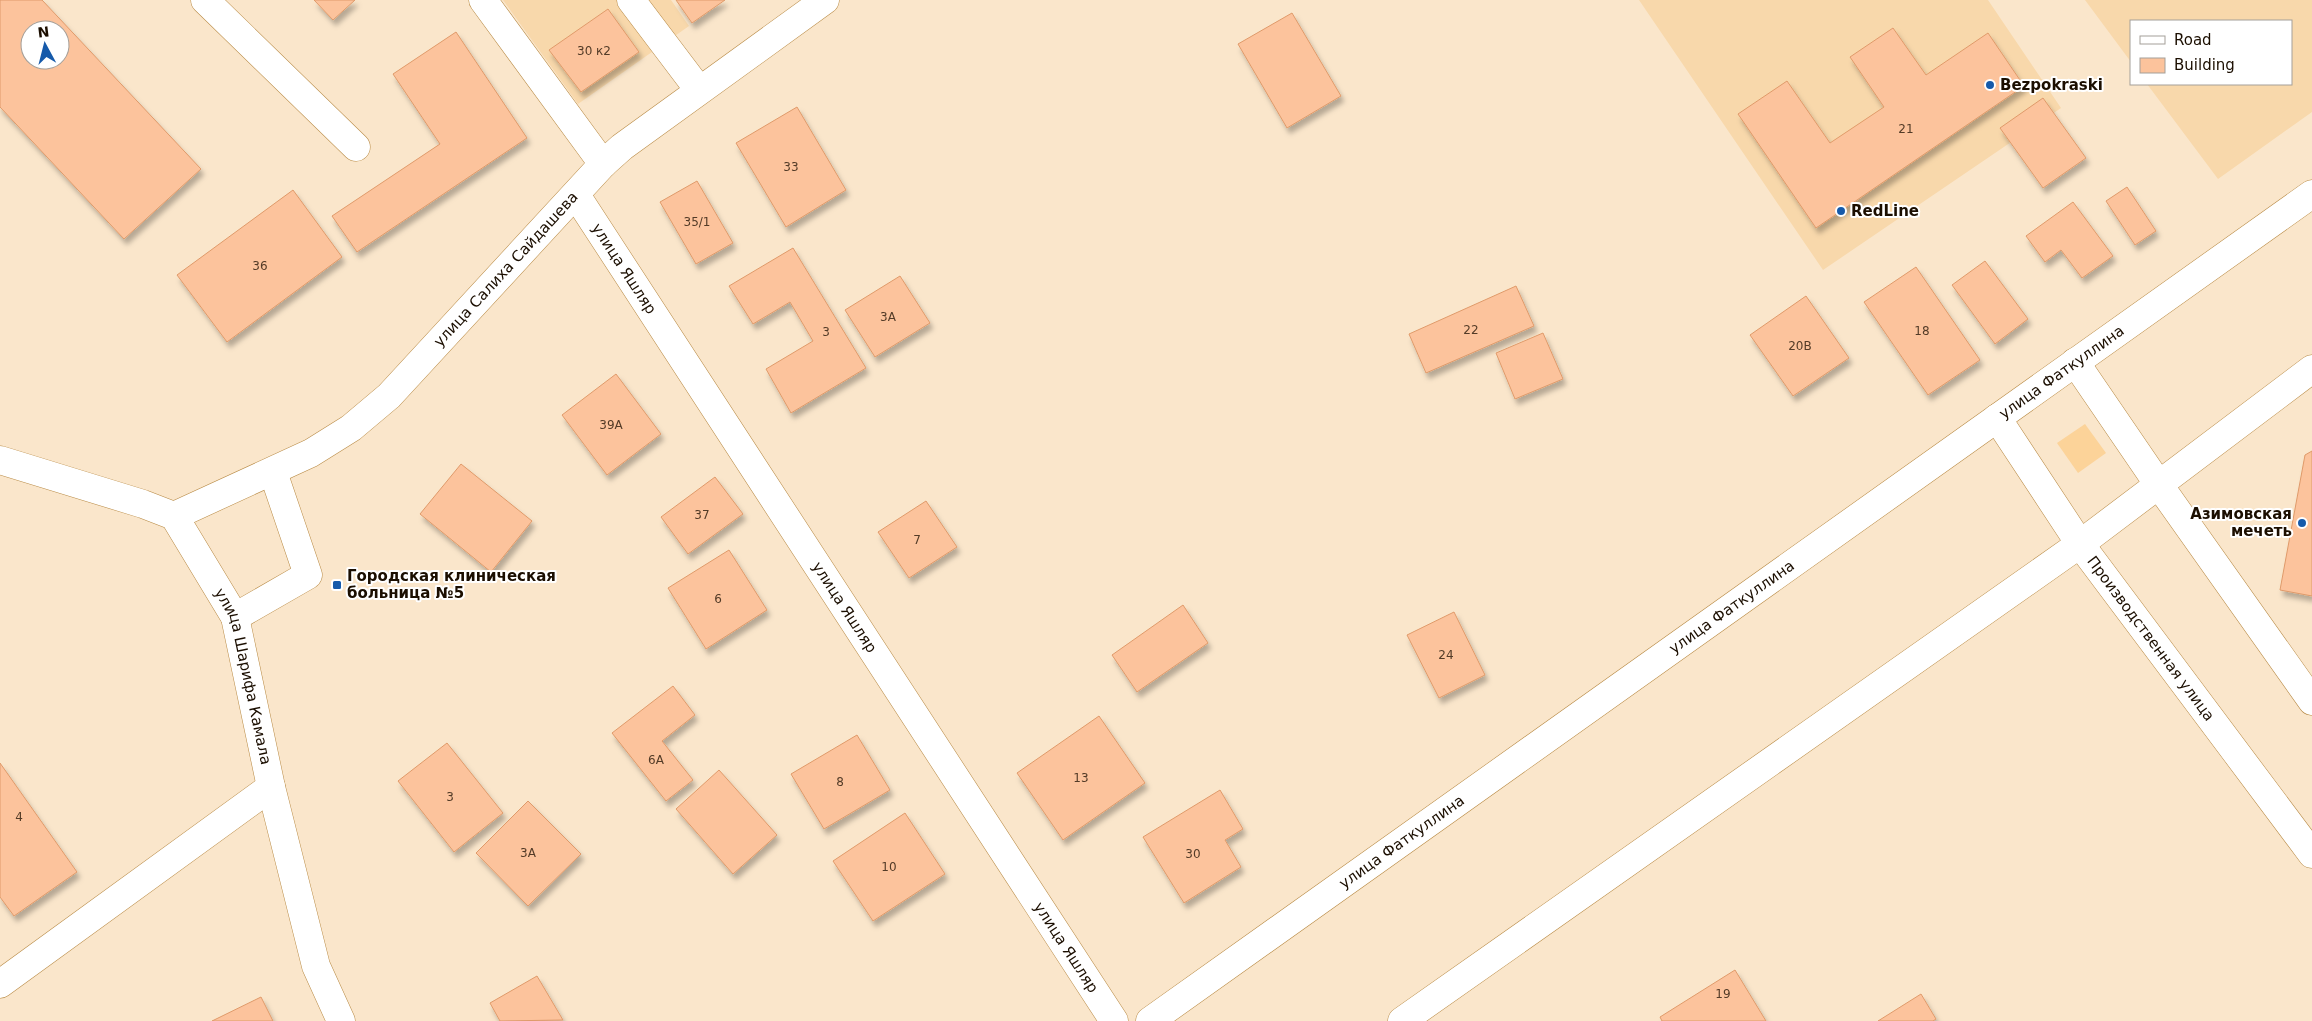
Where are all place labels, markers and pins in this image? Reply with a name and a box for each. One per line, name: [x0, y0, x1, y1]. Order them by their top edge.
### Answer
place label: Bezpokraski: [2000, 76, 2103, 94]
marker: Bezpokraski: [1984, 79, 1996, 91]
place label: RedLine: [1851, 202, 1919, 220]
marker: RedLine: [1835, 205, 1847, 217]
place label: Азимовская мечеть: [2190, 505, 2292, 540]
marker: Азимовская мечеть: [2296, 517, 2308, 529]
place label: Городская клиническая больница №5: [347, 567, 556, 602]
marker: Городская клиническая больница №5: [331, 579, 343, 591]

